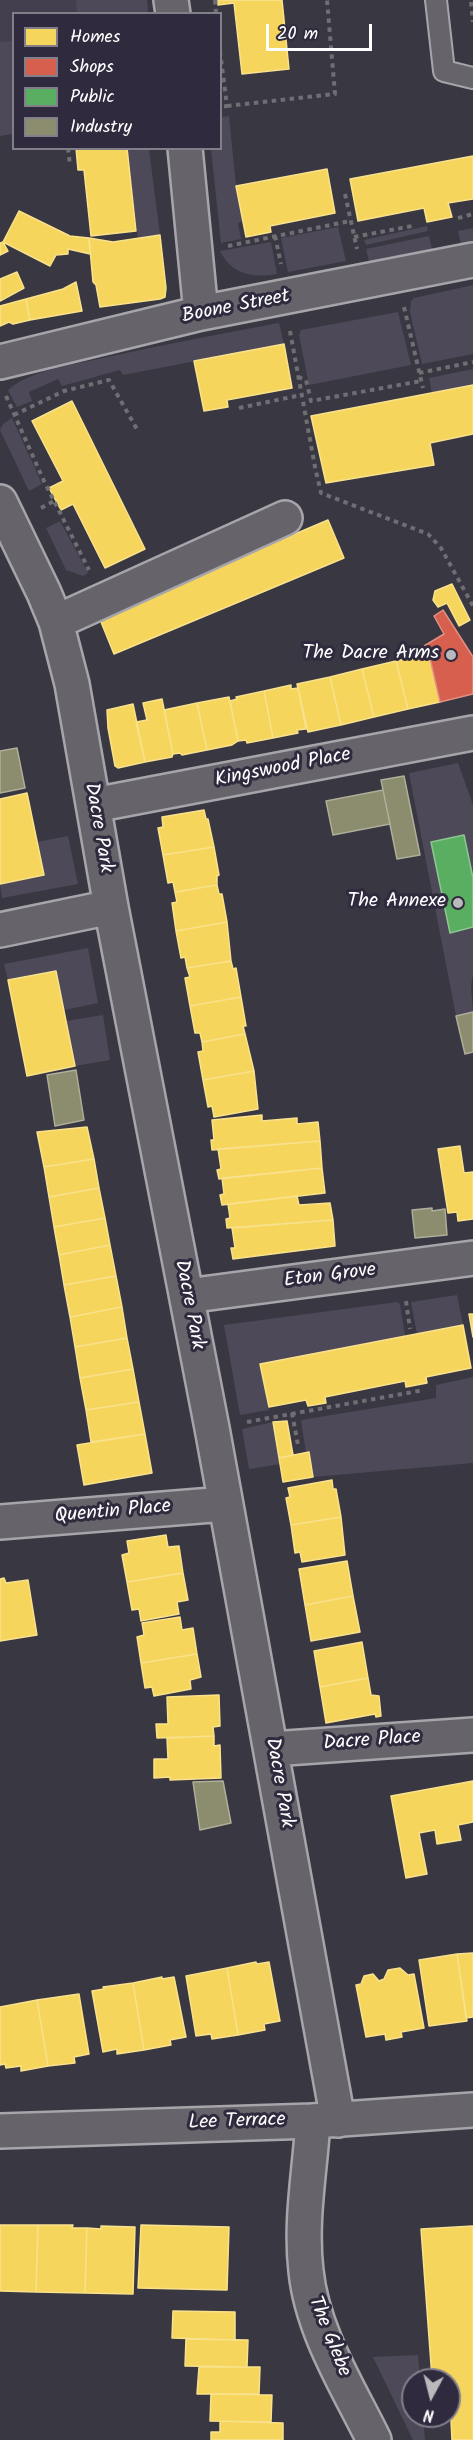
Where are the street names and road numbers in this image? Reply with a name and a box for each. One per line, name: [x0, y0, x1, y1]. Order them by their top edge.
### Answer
street label: Boone Street: [180, 286, 292, 330]
street label: Kingswood Place: [213, 744, 353, 794]
street label: Dacre Park: [77, 781, 117, 875]
street label: Dacre Park: [168, 1258, 208, 1352]
street label: Eton Grove: [283, 1259, 377, 1295]
street label: Quentin Place: [54, 1496, 172, 1530]
street label: Dacre Place: [322, 1727, 422, 1757]
street label: Dacre Park: [258, 1736, 298, 1830]
street label: Lee Terrace: [188, 2109, 286, 2137]
street label: The Glebe: [301, 2294, 355, 2380]

